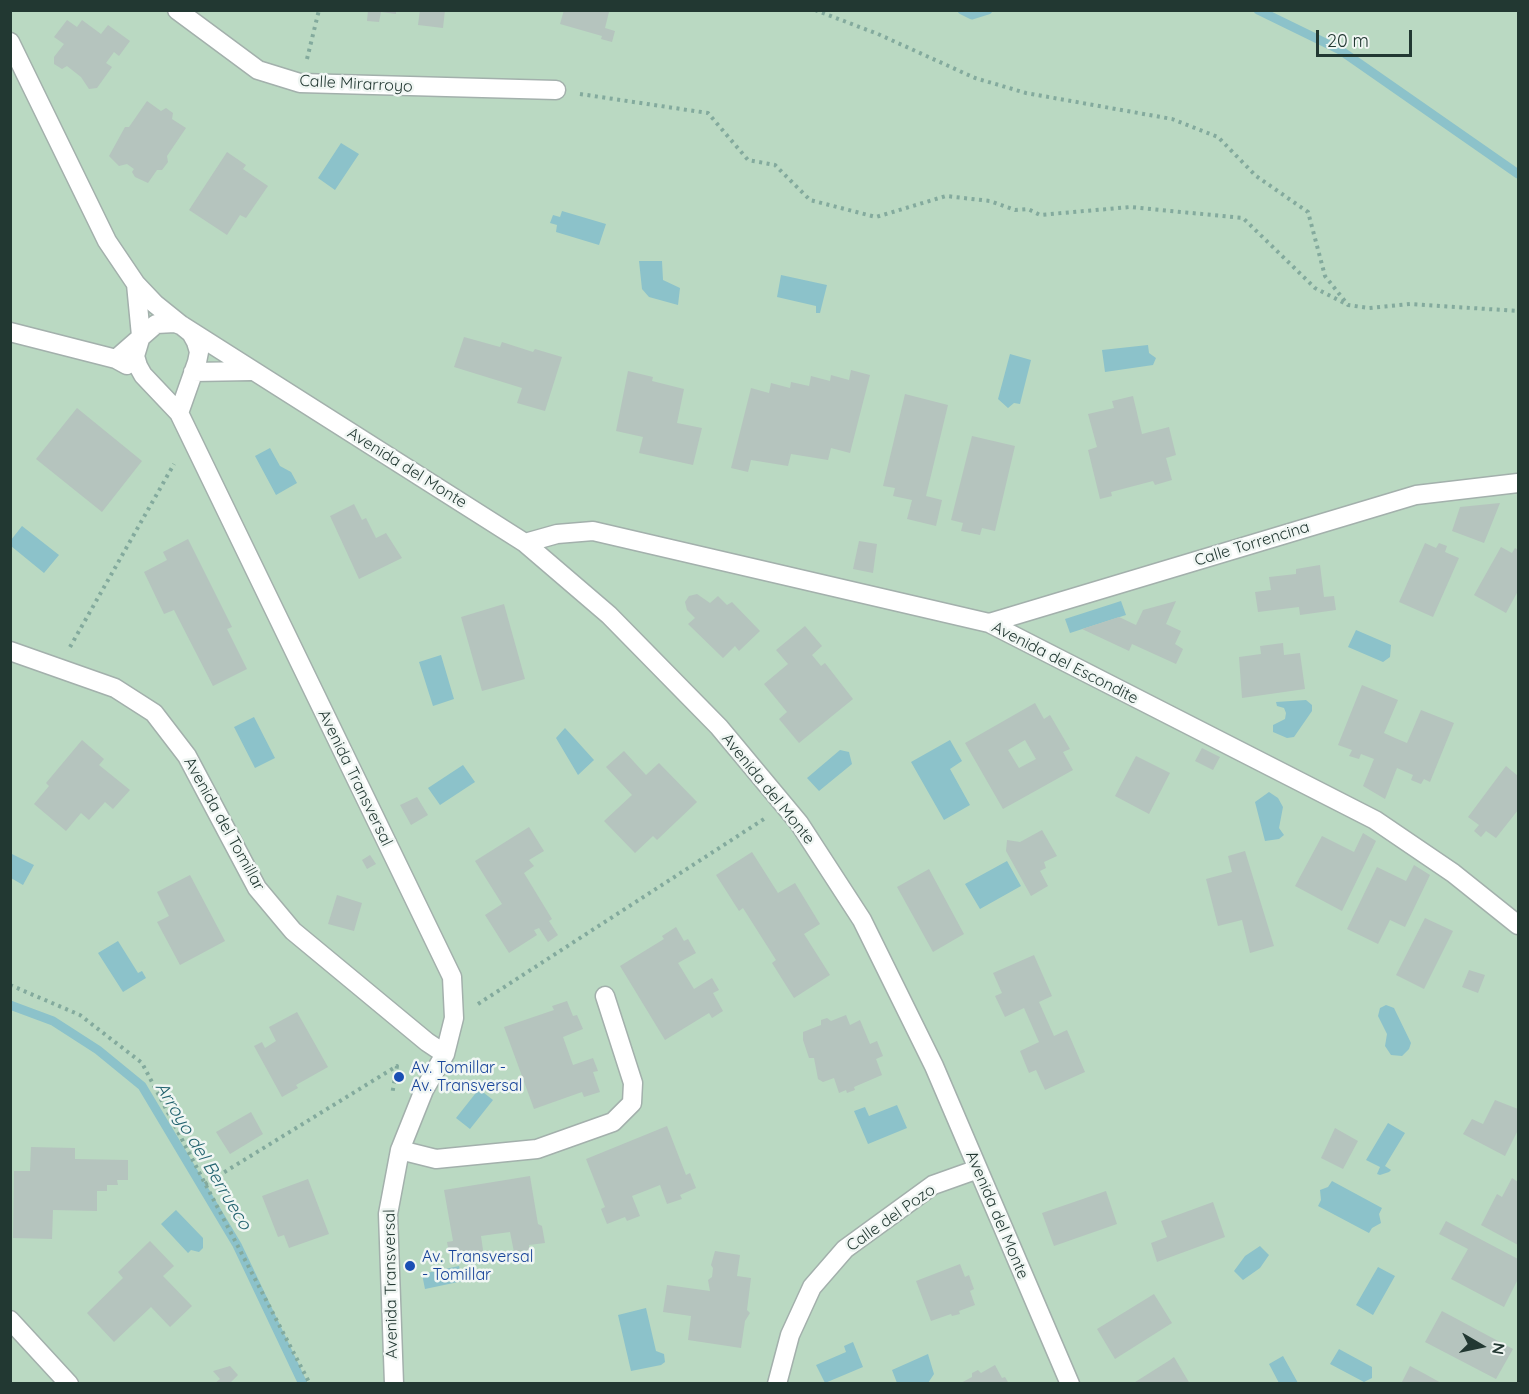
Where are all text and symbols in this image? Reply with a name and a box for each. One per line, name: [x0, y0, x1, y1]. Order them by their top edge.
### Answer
scale bar: [1319, 18, 1415, 56]
text: 20 m: [1327, 29, 1369, 52]
street label: Calle Mirarroyo: [299, 71, 413, 97]
street label: Avenida del Monte: [344, 424, 470, 512]
street label: Calle Torrencina: [1192, 517, 1312, 571]
street label: Avenida del Escondite: [989, 618, 1141, 708]
street label: Avenida Transversal: [314, 707, 396, 849]
street label: Avenida del Monte: [717, 730, 819, 848]
street label: Avenida del Tomillar: [179, 754, 269, 894]
place label: Av. Tomillar - Av. Transversal: [411, 1058, 522, 1096]
marker: Av. Tomillar - Av. Transversal: [392, 1070, 406, 1084]
water label: Arroyo del Berrueco: [150, 1078, 256, 1234]
street label: Avenida del Monte: [961, 1148, 1033, 1282]
street label: Calle del Pozo: [843, 1180, 939, 1256]
street label: Avenida Transversal: [380, 1209, 402, 1359]
place label: Av. Transversal - Tomillar: [422, 1247, 533, 1285]
marker: Av. Transversal - Tomillar: [403, 1259, 417, 1273]
north arrow: [1451, 1316, 1511, 1376]
text: N: [1488, 1341, 1510, 1356]

